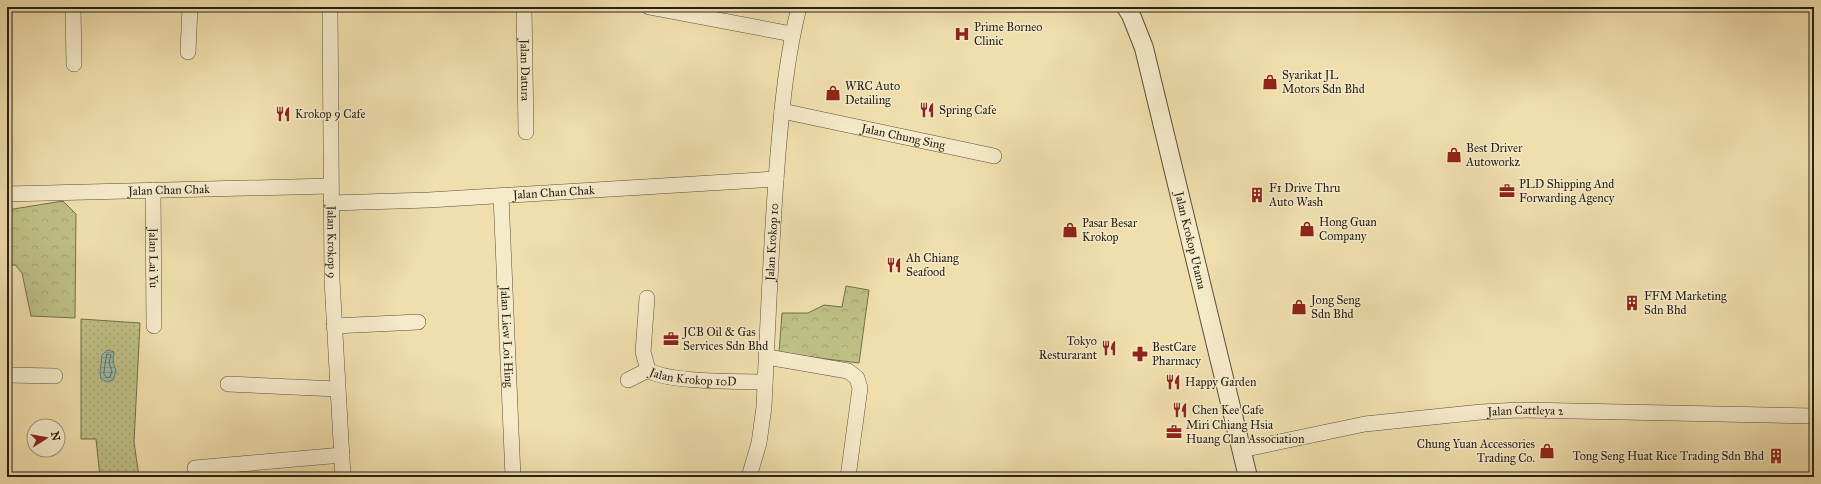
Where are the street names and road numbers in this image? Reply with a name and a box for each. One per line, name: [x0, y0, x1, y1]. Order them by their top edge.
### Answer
street label: Jalan Datura: [516, 37, 533, 102]
street label: Jalan Chung Sing: [858, 121, 947, 154]
street label: Jalan Chan Chak: [126, 182, 210, 199]
street label: Jalan Chan Chak: [511, 183, 595, 203]
street label: Jalan Krokop Utama: [1171, 188, 1209, 292]
street label: Jalan Krokop 10: [763, 203, 781, 283]
street label: Jalan Krokop 9: [323, 204, 339, 278]
street label: Jalan Lai Yu: [145, 226, 161, 289]
street label: Jalan Liew Loi Hing: [497, 284, 516, 388]
street label: Jalan Krokop 10D: [645, 364, 737, 389]
street label: Jalan Cattleya 2: [1485, 403, 1564, 420]

